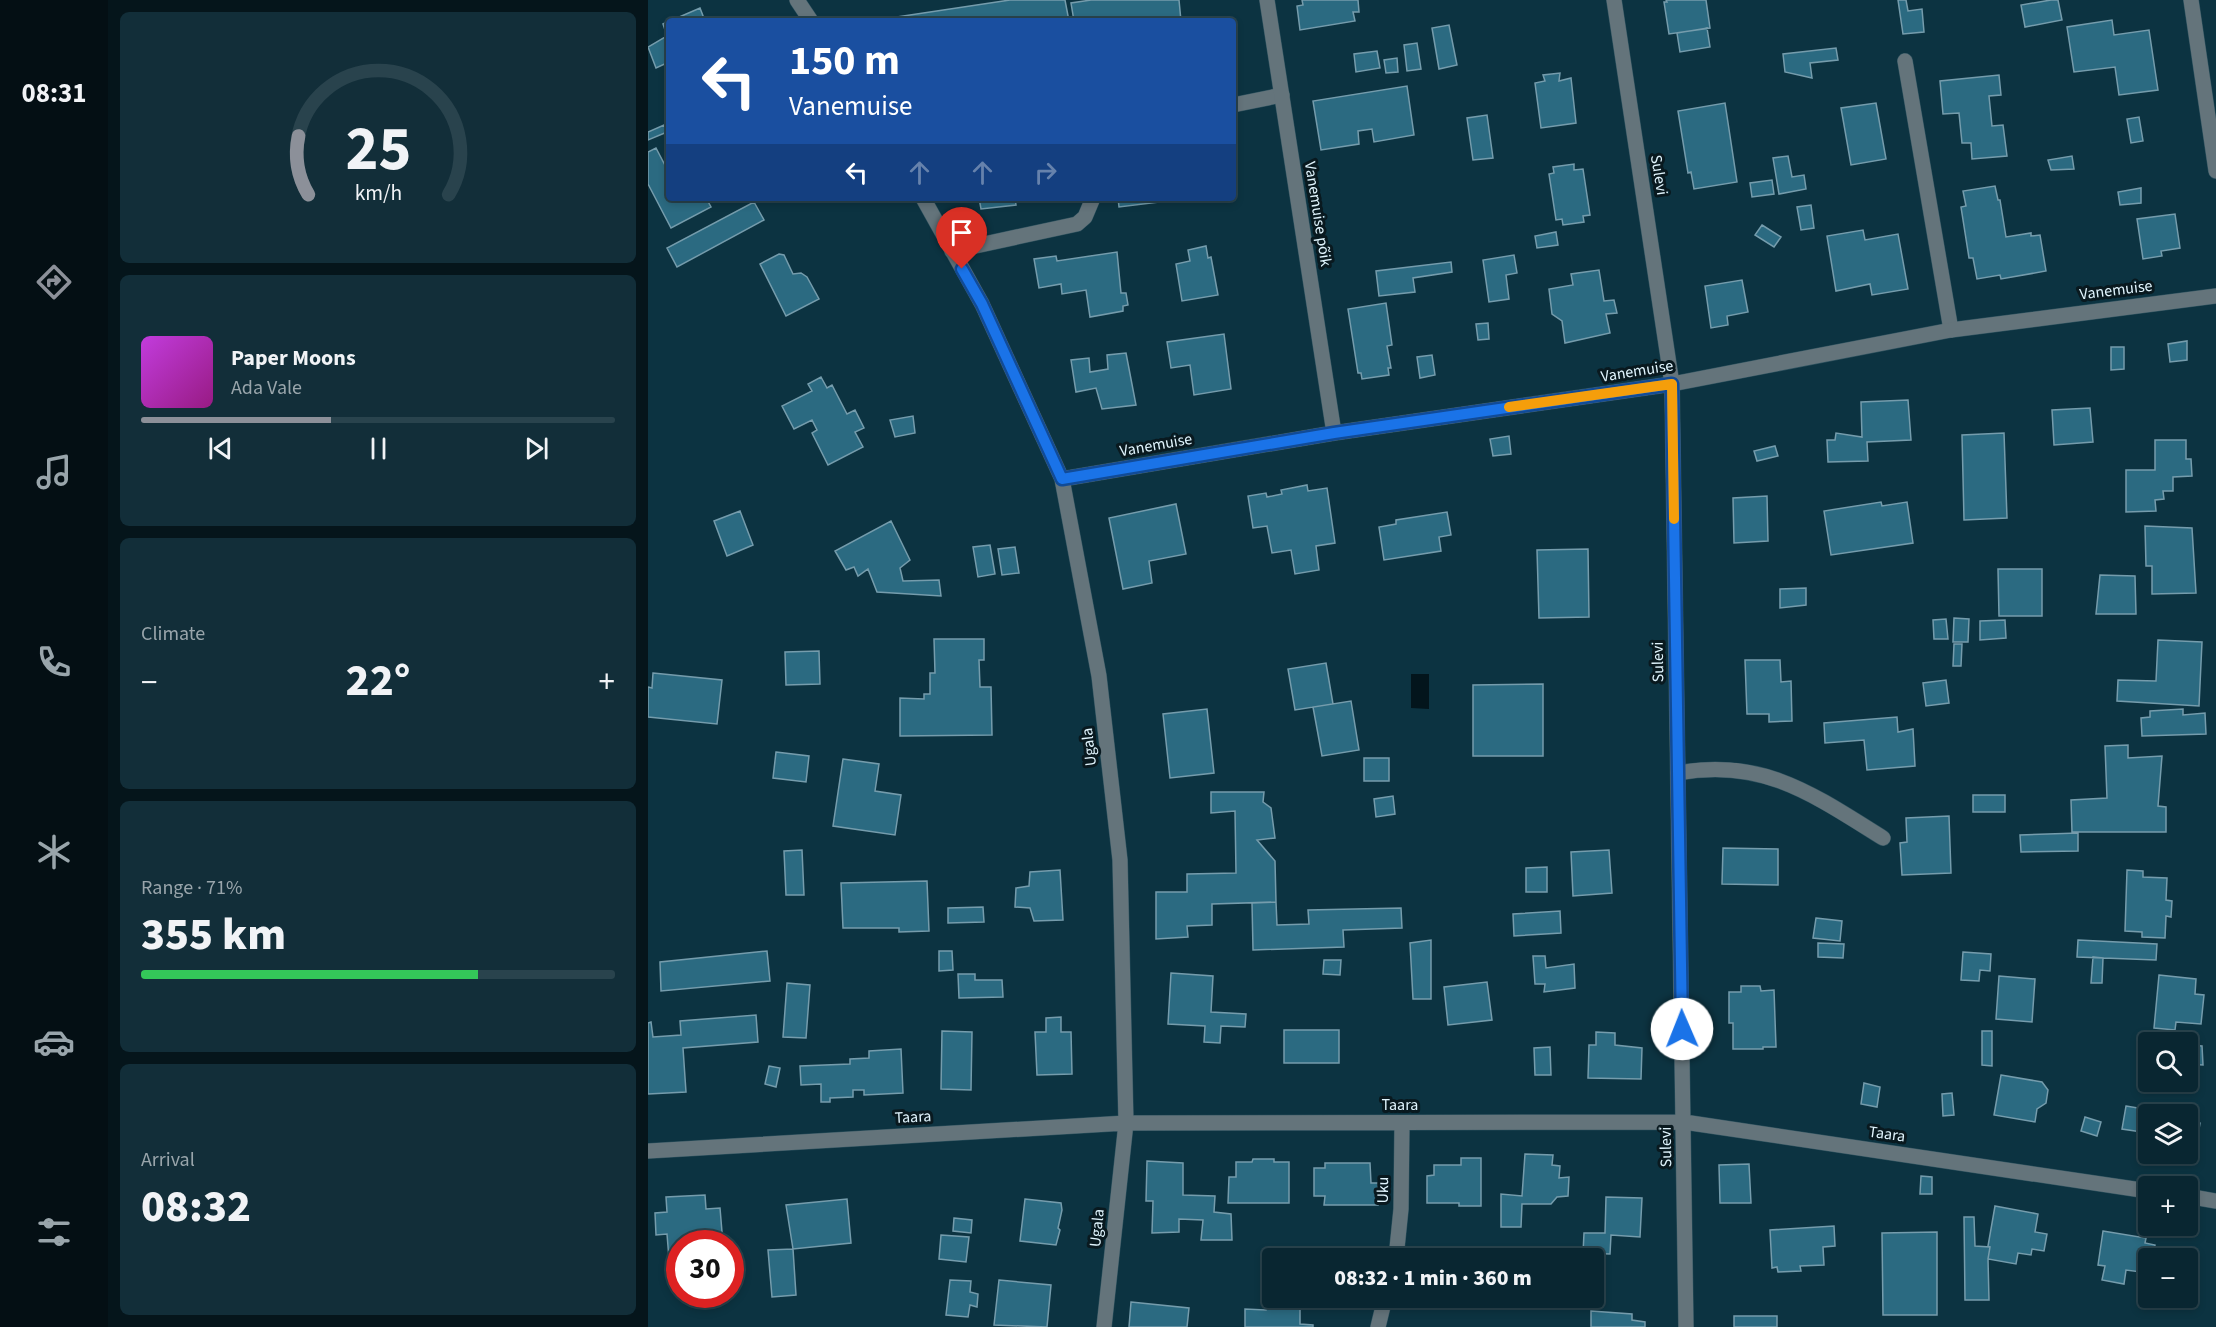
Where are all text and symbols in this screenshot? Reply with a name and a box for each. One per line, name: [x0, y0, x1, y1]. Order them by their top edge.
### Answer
text: 150 m: [789, 31, 900, 91]
icon: left: [690, 42, 768, 120]
text: 08:31: [21, 74, 87, 113]
text: Vanemuise: [789, 87, 913, 126]
text: 25: [345, 105, 411, 194]
street label: Sulevi: [1645, 153, 1673, 197]
icon: left: [840, 156, 873, 189]
icon: ahead: [903, 156, 936, 189]
icon: ahead: [966, 156, 999, 189]
icon: right: [1029, 156, 1062, 189]
street label: Vanemuise põik: [1299, 160, 1337, 268]
text: km/h: [354, 178, 402, 209]
pin: [936, 207, 987, 269]
icon: arrive: [945, 216, 978, 249]
icon: directions: [33, 261, 75, 303]
street label: Vanemuise: [2078, 275, 2154, 305]
text: Paper Moons: [231, 342, 356, 374]
street label: Vanemuise: [1599, 354, 1675, 388]
text: Ada Vale: [231, 374, 302, 402]
street label: Vanemuise: [1118, 428, 1194, 462]
icon: previous: [204, 432, 237, 465]
icon: pause: [362, 432, 395, 465]
icon: next: [520, 432, 553, 465]
icon: music: [33, 451, 75, 493]
text: Climate: [141, 620, 205, 648]
icon: phone: [33, 641, 75, 683]
street label: Sulevi: [1647, 641, 1669, 683]
text: 22°: [346, 649, 410, 713]
text: −: [141, 659, 157, 706]
text: +: [599, 659, 615, 706]
street label: Ugala: [1076, 727, 1102, 767]
icon: climate: [33, 831, 75, 873]
text: Range · 71%: [141, 874, 242, 902]
text: 355 km: [141, 903, 286, 967]
position arrow: [1650, 997, 1714, 1061]
icon: car: [33, 1021, 75, 1063]
map controls: [2138, 1032, 2198, 1308]
button: search: [2138, 1032, 2198, 1092]
street label: Taara: [1382, 1094, 1418, 1116]
button: layers: [2138, 1104, 2198, 1164]
street label: Taara: [894, 1105, 932, 1129]
street label: Taara: [1867, 1121, 1907, 1147]
street label: Sulevi: [1655, 1126, 1677, 1168]
text: Arrival: [141, 1146, 195, 1174]
text: 08:32: [141, 1175, 251, 1239]
street label: Uku: [1372, 1176, 1394, 1204]
button: +: [2138, 1176, 2198, 1236]
street label: Ugala: [1084, 1208, 1110, 1248]
icon: filters: [33, 1211, 75, 1253]
speed limit sign: 30: [666, 1230, 744, 1308]
button: −: [2138, 1248, 2198, 1308]
text: 08:32 · 1 min · 360 m: [1334, 1262, 1532, 1294]

